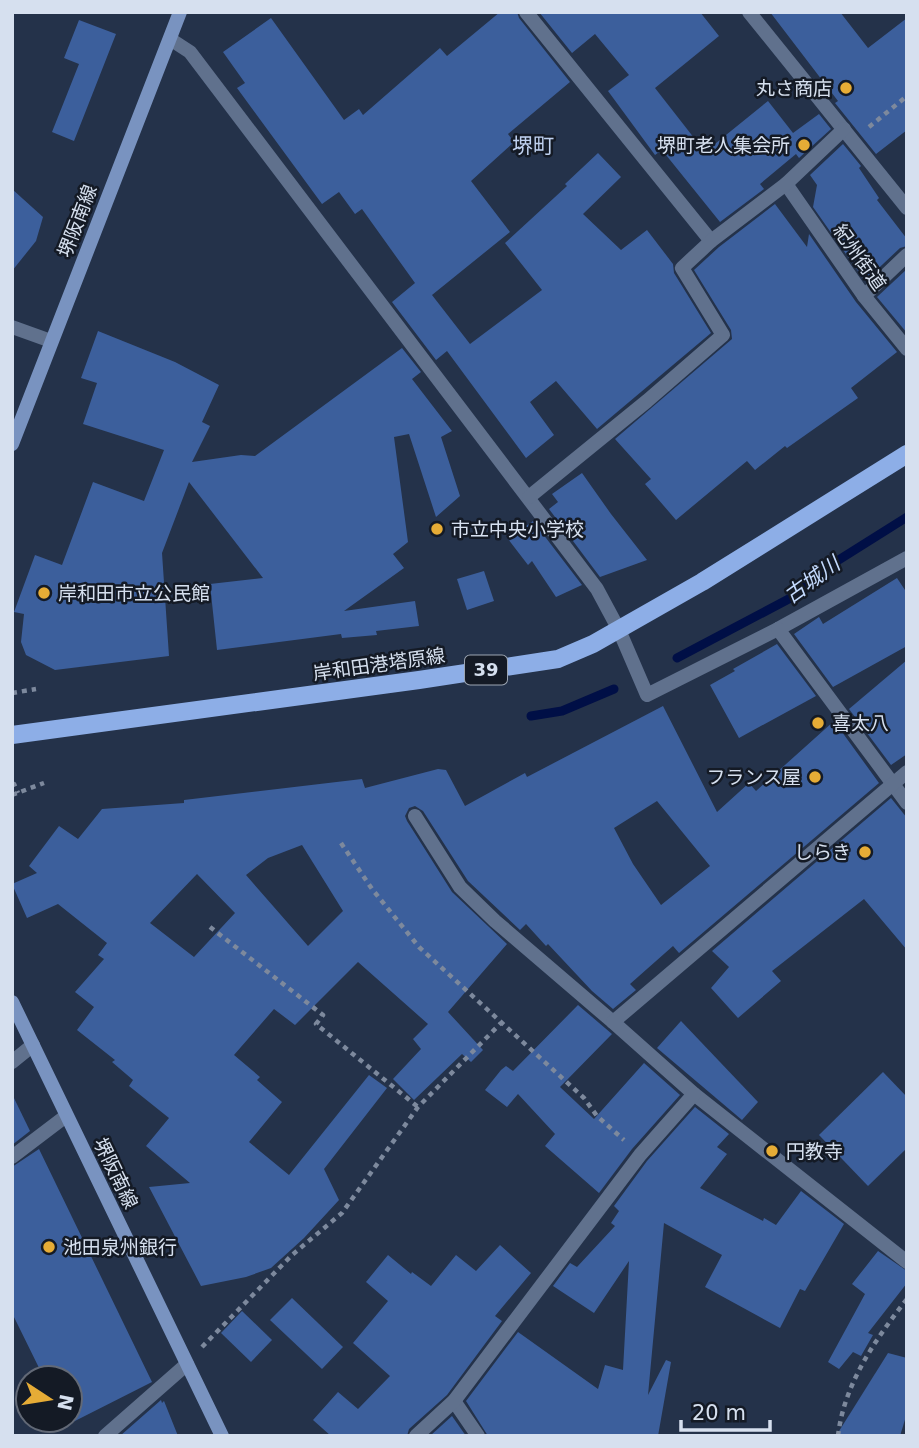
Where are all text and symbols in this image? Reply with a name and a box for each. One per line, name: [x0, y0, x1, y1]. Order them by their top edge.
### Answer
place label: 丸さ商店: [756, 77, 832, 99]
marker: 丸さ商店: [838, 80, 854, 96]
district label: 堺町: [512, 134, 554, 158]
place label: 堺町老人集会所: [657, 134, 790, 156]
marker: 堺町老人集会所: [796, 137, 812, 153]
street label: 堺阪南線: [53, 182, 101, 260]
street label: 紀州街道: [829, 220, 891, 294]
place label: 市立中央小学校: [451, 518, 584, 540]
marker: 市立中央小学校: [429, 521, 445, 537]
water label: 古城川: [779, 551, 846, 608]
place label: 岸和田市立公民館: [58, 582, 210, 604]
marker: 岸和田市立公民館: [36, 585, 52, 601]
street label: 岸和田港塔原線: [312, 644, 446, 684]
road number: 39: [465, 656, 507, 684]
place label: 喜太八: [832, 712, 889, 734]
marker: 喜太八: [810, 715, 826, 731]
place label: フランス屋: [706, 766, 801, 788]
marker: フランス屋: [807, 769, 823, 785]
place label: しらき: [794, 841, 851, 863]
marker: しらき: [857, 844, 873, 860]
street label: 堺阪南線: [89, 1134, 143, 1212]
place label: 円教寺: [786, 1140, 843, 1162]
marker: 円教寺: [764, 1143, 780, 1159]
place label: 池田泉州銀行: [63, 1236, 177, 1258]
marker: 池田泉州銀行: [41, 1239, 57, 1255]
north arrow: [14, 1364, 84, 1434]
scale bar: [681, 1388, 770, 1432]
text: N: [53, 1392, 78, 1413]
text: 20 m: [692, 1401, 746, 1425]

